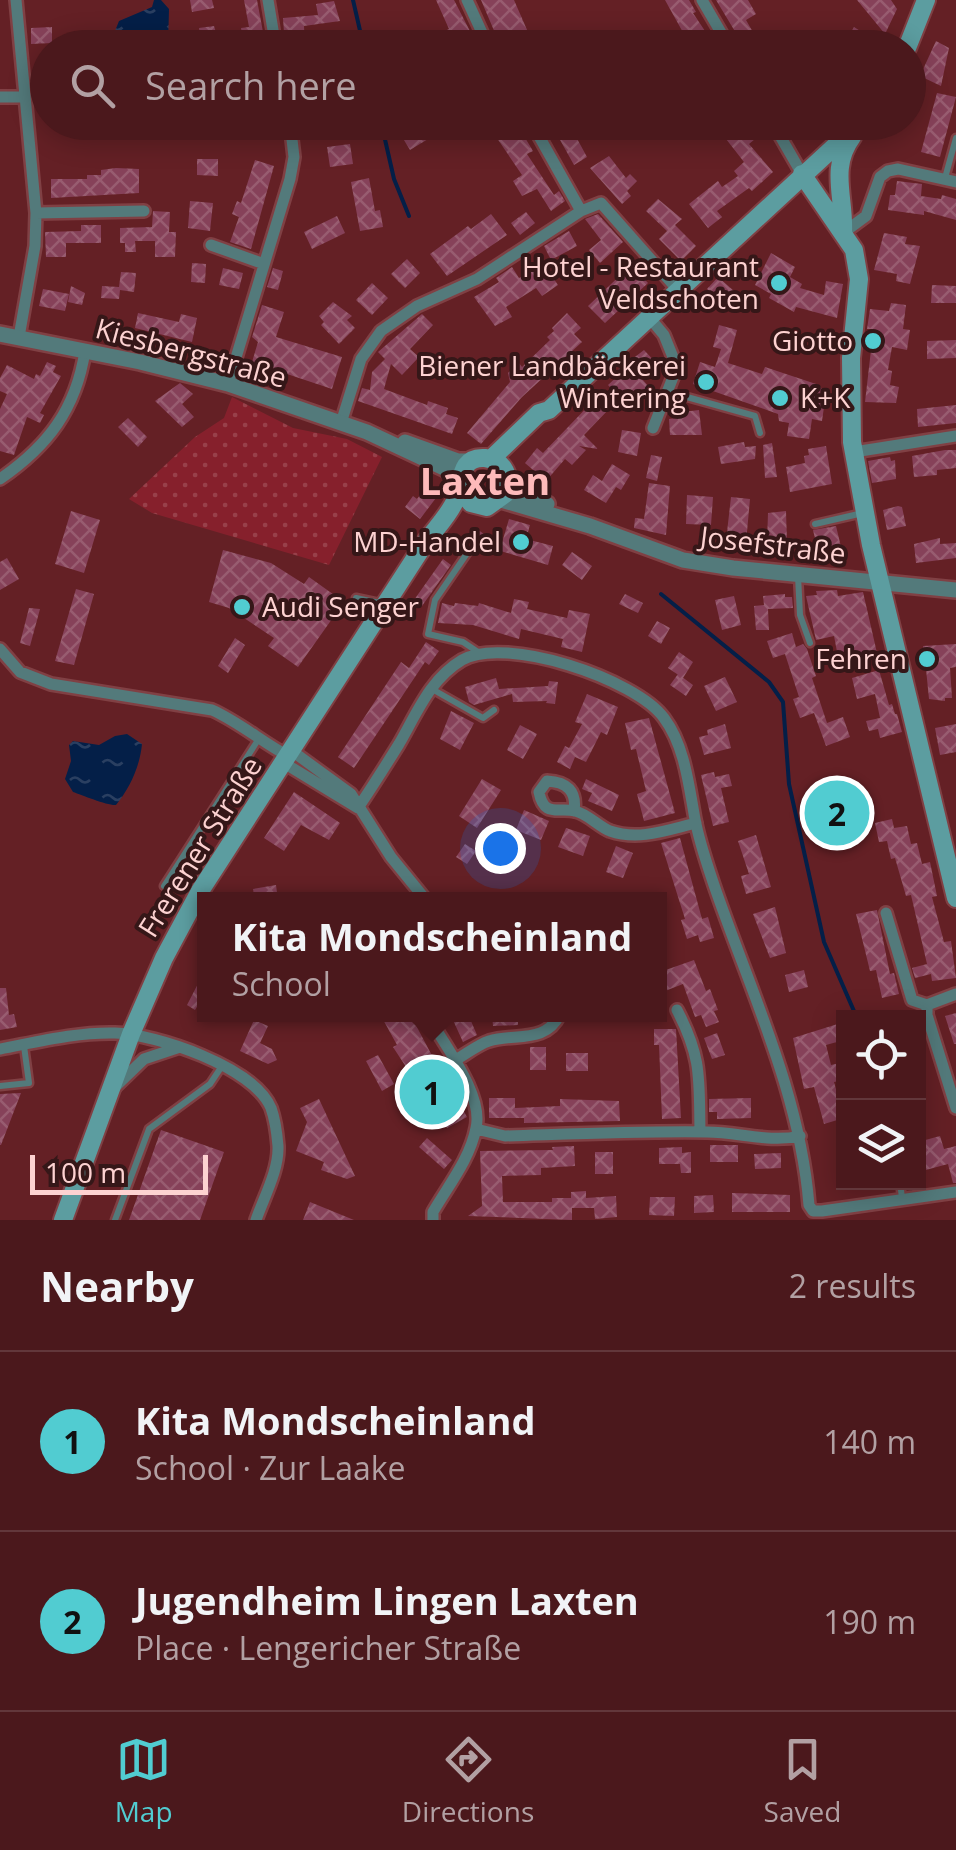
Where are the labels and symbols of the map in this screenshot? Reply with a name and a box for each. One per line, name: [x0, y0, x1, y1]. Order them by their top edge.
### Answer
place label: Hotel - Restaurant Veldschoten: [522, 247, 759, 317]
marker: Hotel - Restaurant Veldschoten: [768, 272, 790, 294]
street label: Kiesbergstraße: [92, 308, 291, 396]
place label: Giotto: [772, 321, 853, 359]
marker: Giotto: [862, 330, 884, 352]
place label: Biener Landbäckerei Wintering: [418, 346, 686, 416]
marker: Biener Landbäckerei Wintering: [695, 371, 717, 393]
place label: K+K: [800, 378, 851, 416]
marker: K+K: [769, 387, 791, 409]
district label: Laxten: [420, 454, 550, 506]
street label: Josefstraße: [695, 516, 848, 572]
place label: MD-Handel: [353, 522, 501, 560]
marker: MD-Handel: [510, 531, 532, 553]
place label: Audi Senger: [262, 587, 420, 625]
marker: Audi Senger: [231, 596, 253, 618]
place label: Fehren: [815, 639, 907, 677]
marker: Fehren: [916, 648, 938, 670]
street label: Frerener Straße: [128, 749, 270, 944]
pin: 2: [804, 776, 870, 850]
your location: [475, 823, 526, 874]
pin: 1: [400, 1054, 464, 1130]
scale bar: [30, 1150, 208, 1194]

